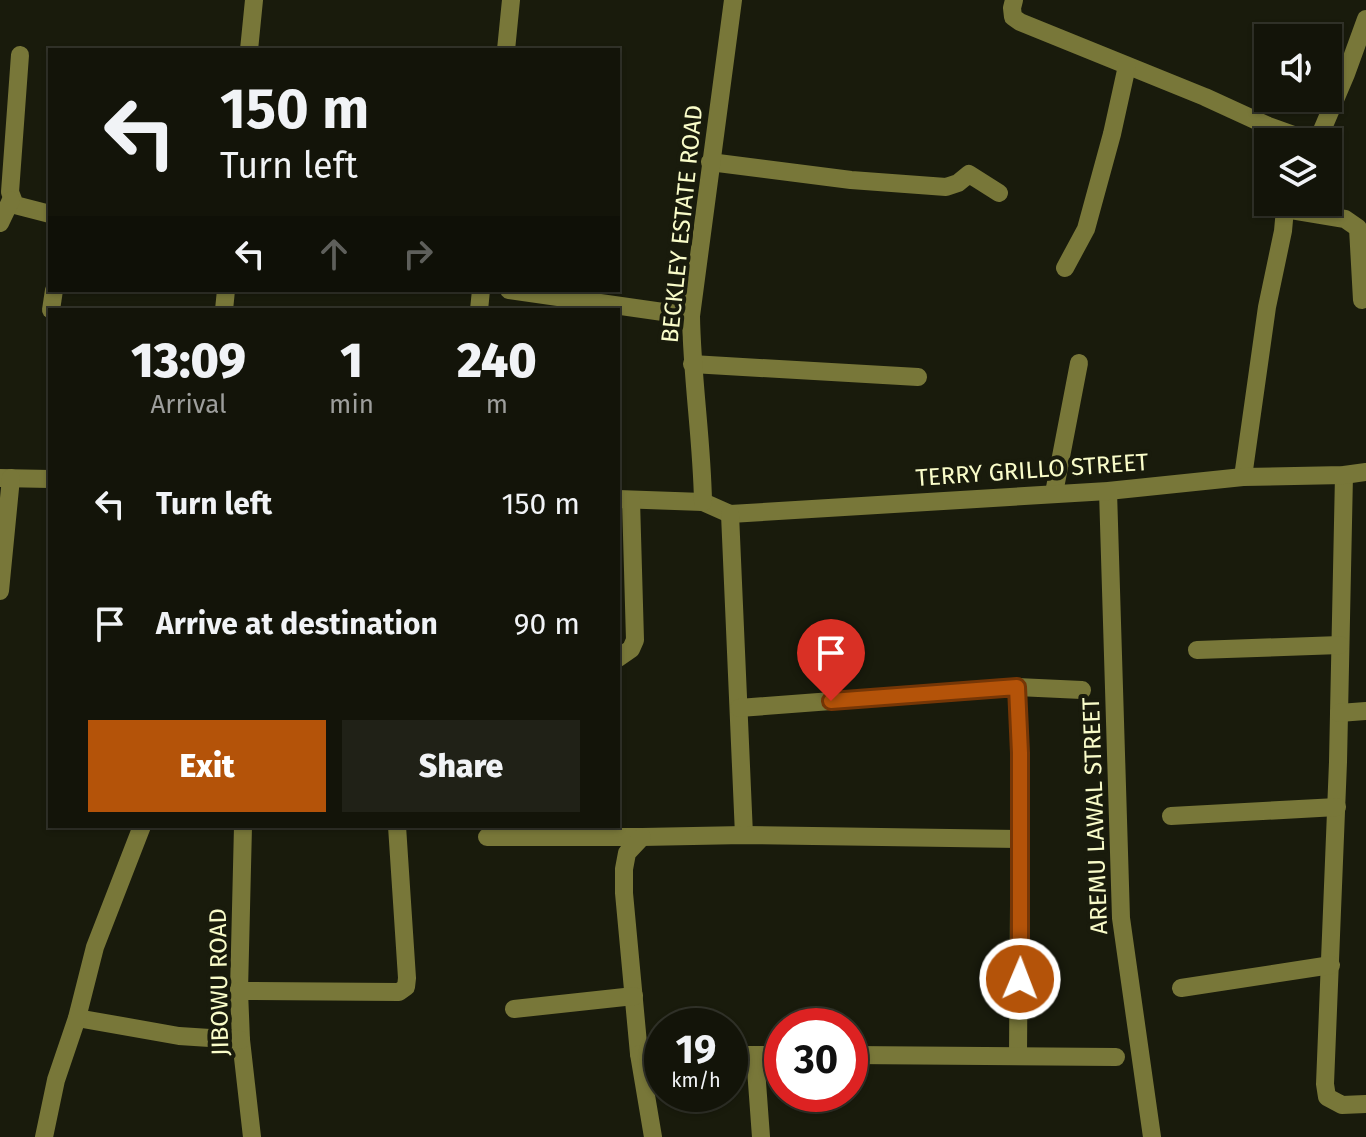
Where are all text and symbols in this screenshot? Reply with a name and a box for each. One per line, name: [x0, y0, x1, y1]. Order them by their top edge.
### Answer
map controls: [1254, 24, 1342, 216]
button: sound: [1254, 24, 1342, 112]
text: 150 m: [220, 76, 369, 143]
icon: left: [88, 80, 192, 184]
street label: BECKLEY ESTATE ROAD: [656, 104, 708, 344]
button: layers: [1254, 128, 1342, 216]
text: Turn left: [220, 144, 358, 188]
icon: left: [228, 232, 272, 276]
icon: ahead: [312, 232, 356, 276]
icon: right: [396, 232, 440, 276]
text: 13:09: [131, 332, 246, 390]
text: 1: [340, 332, 363, 390]
text: 240: [457, 332, 537, 390]
text: Arrival: [150, 389, 227, 420]
text: min: [329, 389, 374, 420]
text: m: [486, 389, 508, 420]
street label: TERRY GRILLO STREET: [915, 448, 1150, 492]
icon: left: [88, 482, 132, 526]
text: Turn left: [156, 486, 272, 522]
text: 150 m: [502, 486, 580, 522]
icon: arrive: [88, 602, 132, 646]
text: Arrive at destination: [156, 606, 438, 642]
text: 90 m: [514, 606, 580, 642]
pin: [797, 619, 865, 701]
icon: arrive: [809, 631, 853, 675]
street label: AREMU LAWAL STREET: [1077, 696, 1113, 935]
button: Exit: [88, 720, 326, 812]
button: Share: [342, 720, 580, 812]
street label: JIBOWU ROAD: [204, 908, 234, 1056]
position arrow: [978, 937, 1062, 1021]
speed limit sign: 30: [764, 1008, 868, 1112]
text: 19: [676, 1026, 716, 1074]
text: km/h: [671, 1068, 721, 1092]

